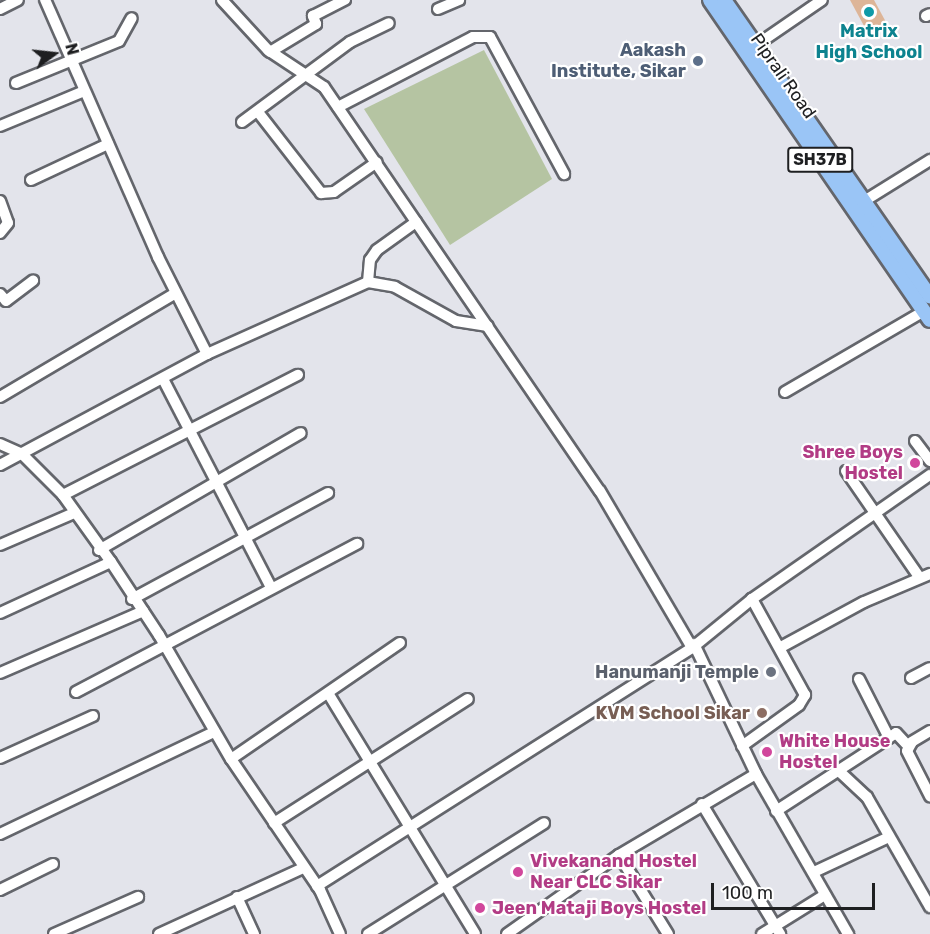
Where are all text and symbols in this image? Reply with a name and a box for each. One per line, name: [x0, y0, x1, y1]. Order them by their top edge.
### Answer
marker: Matrix High School: [862, 5, 876, 19]
place label: Matrix High School: [816, 21, 922, 63]
north arrow: [24, 24, 84, 84]
street label: Piprali Road: [746, 29, 820, 123]
place label: Aakash Institute, Sikar: [551, 40, 686, 82]
text: N: [61, 41, 83, 57]
marker: Aakash Institute, Sikar: [691, 54, 705, 68]
road number: SH37B: [787, 147, 853, 173]
place label: Shree Boys Hostel: [802, 442, 903, 484]
marker: Shree Boys Hostel: [908, 456, 922, 470]
place label: Hanumanji Temple: [595, 661, 759, 683]
marker: Hanumanji Temple: [764, 665, 778, 679]
place label: KVM School Sikar: [595, 702, 750, 724]
marker: KVM School Sikar: [755, 706, 769, 720]
place label: White House Hostel: [779, 731, 890, 774]
marker: White House Hostel: [760, 745, 774, 759]
place label: Vivekanand Hostel Near CLC Sikar: [530, 851, 697, 894]
marker: Vivekanand Hostel Near CLC Sikar: [511, 865, 525, 879]
scale bar: [714, 871, 878, 909]
text: 100 m: [722, 882, 773, 904]
place label: Jeen Mataji Boys Hostel: [492, 897, 706, 919]
marker: Jeen Mataji Boys Hostel: [473, 901, 487, 915]

